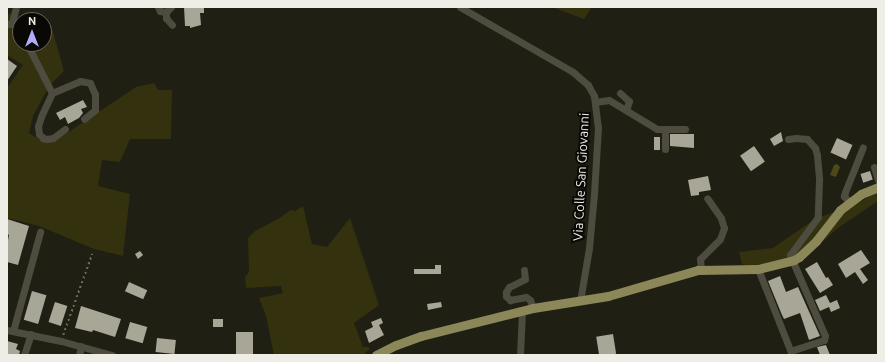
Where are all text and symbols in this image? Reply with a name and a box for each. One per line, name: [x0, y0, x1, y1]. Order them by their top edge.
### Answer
north arrow: [12, 12, 52, 52]
text: N: [28, 15, 36, 27]
street label: Via Colle San Giovanni: [570, 113, 592, 241]

